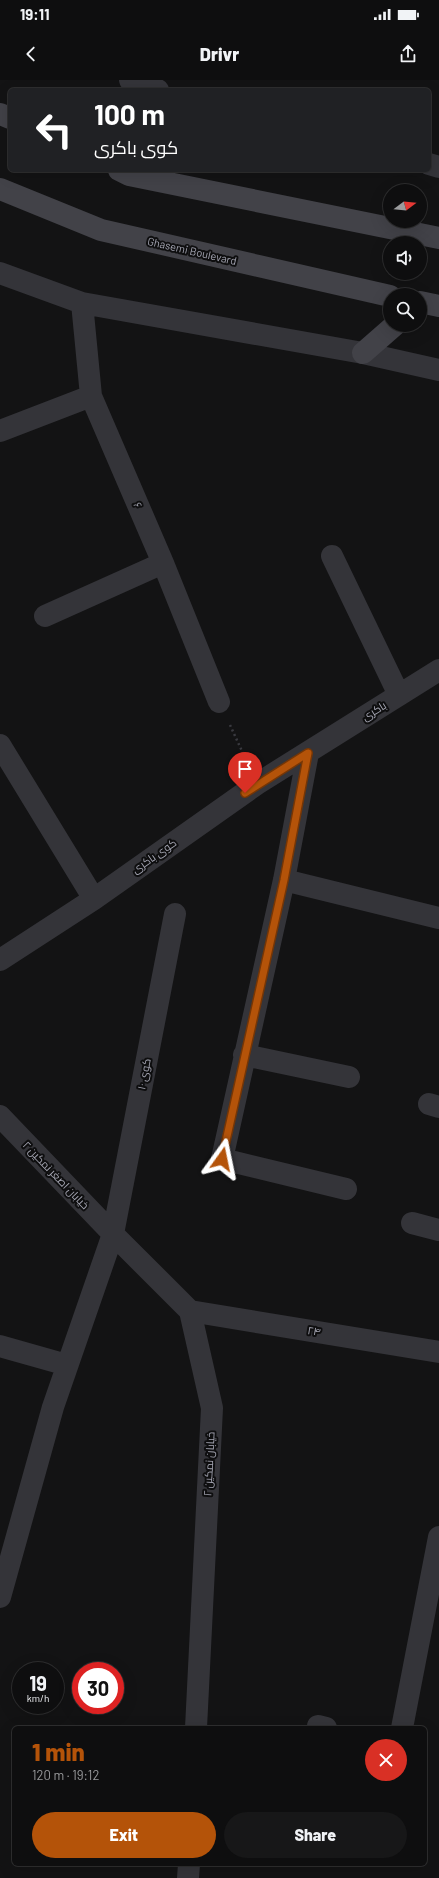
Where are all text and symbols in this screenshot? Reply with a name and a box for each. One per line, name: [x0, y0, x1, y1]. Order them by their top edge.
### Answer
text: 19:11: [20, 5, 49, 23]
icon: back: [20, 43, 42, 65]
text: Drivr: [200, 43, 239, 65]
icon: share: [397, 43, 419, 65]
text: 100 m: [94, 97, 165, 131]
icon: left: [28, 104, 80, 156]
text: کوی باکری: [94, 136, 178, 158]
north arrow: [383, 184, 427, 228]
map controls: [383, 184, 427, 332]
street label: Ghasemi Boulevard: [146, 234, 238, 267]
button: sound: [383, 236, 427, 280]
button: search: [383, 288, 427, 332]
street label: ۶: [131, 500, 145, 510]
street label: باکری: [359, 698, 389, 724]
pin: [228, 752, 262, 793]
icon: arrive: [234, 758, 256, 780]
street label: کوی باکری: [129, 835, 179, 877]
street label: کوی ۱۰: [134, 1057, 154, 1091]
street label: خیابان اصغر نمکین ۲: [20, 1138, 92, 1212]
position arrow: [201, 1138, 243, 1180]
street label: ۲۴: [307, 1323, 322, 1338]
street label: خیابان نمکین ۲: [200, 1431, 218, 1497]
speed limit sign: 30: [72, 1662, 124, 1714]
text: 19: [29, 1671, 47, 1695]
text: km/h: [27, 1692, 49, 1704]
text: 1 min: [32, 1737, 85, 1766]
button: close: [365, 1739, 407, 1781]
text: 120 m · 19:12: [32, 1767, 99, 1783]
button: Exit: [32, 1812, 216, 1858]
button: Share: [224, 1812, 407, 1858]

